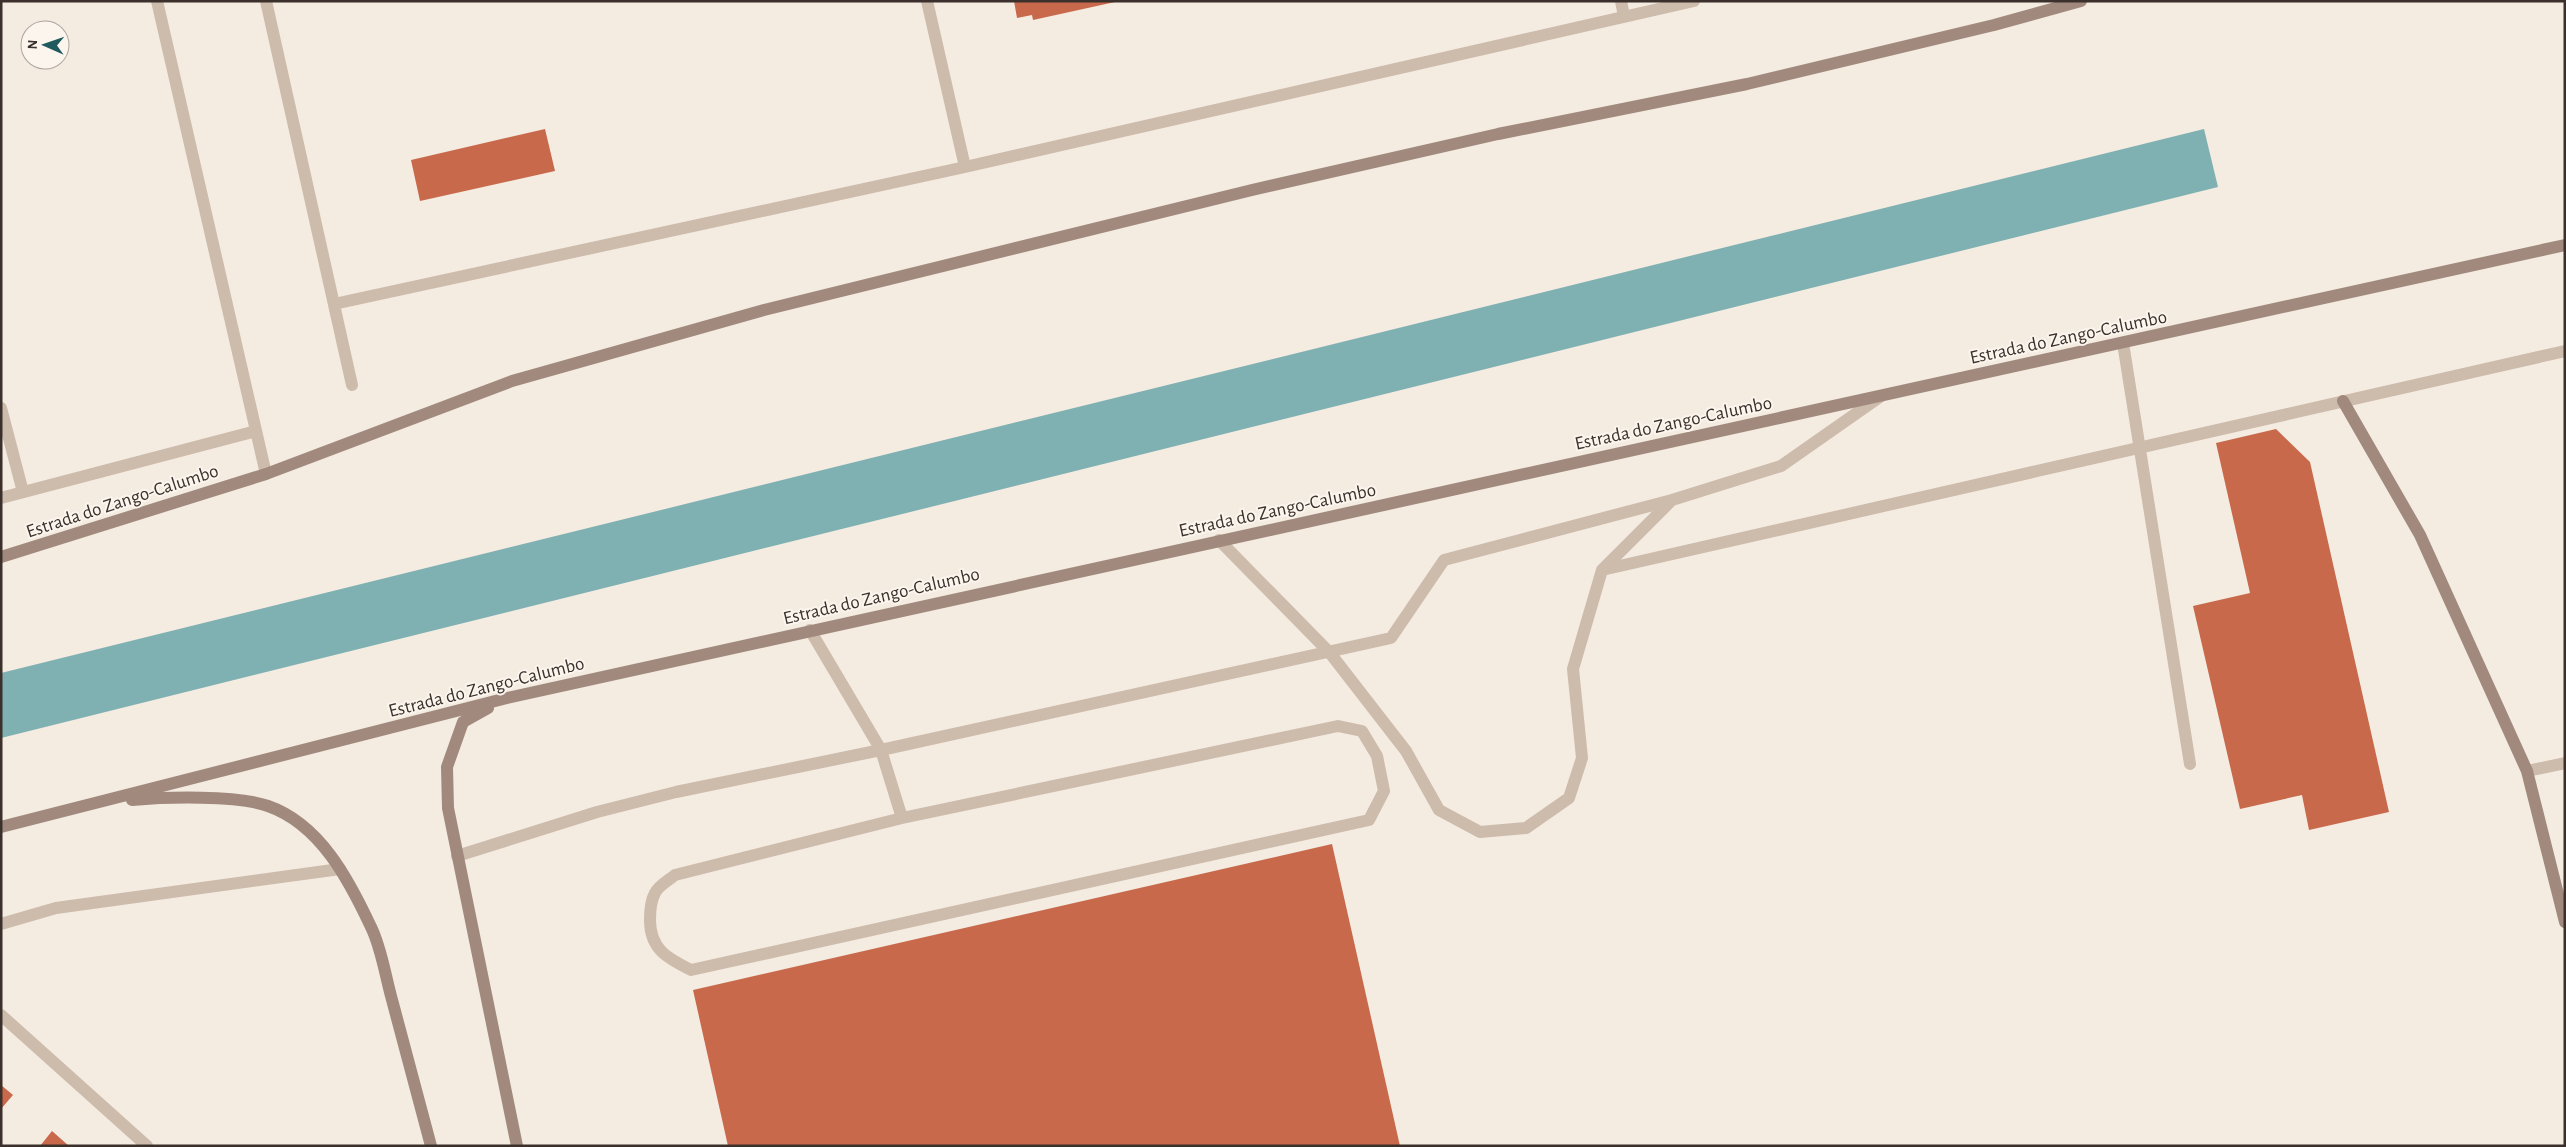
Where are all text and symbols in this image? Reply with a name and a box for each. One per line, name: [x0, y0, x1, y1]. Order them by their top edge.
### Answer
north arrow: [20, 20, 70, 70]
text: N: [26, 39, 40, 50]
street label: Estrada do Zango-Calumbo: [1968, 307, 2169, 368]
street label: Estrada do Zango-Calumbo: [1573, 393, 1774, 454]
street label: Estrada do Zango-Calumbo: [24, 461, 221, 542]
street label: Estrada do Zango-Calumbo: [1177, 480, 1378, 541]
street label: Estrada do Zango-Calumbo: [781, 565, 981, 628]
street label: Estrada do Zango-Calumbo: [387, 654, 586, 721]

